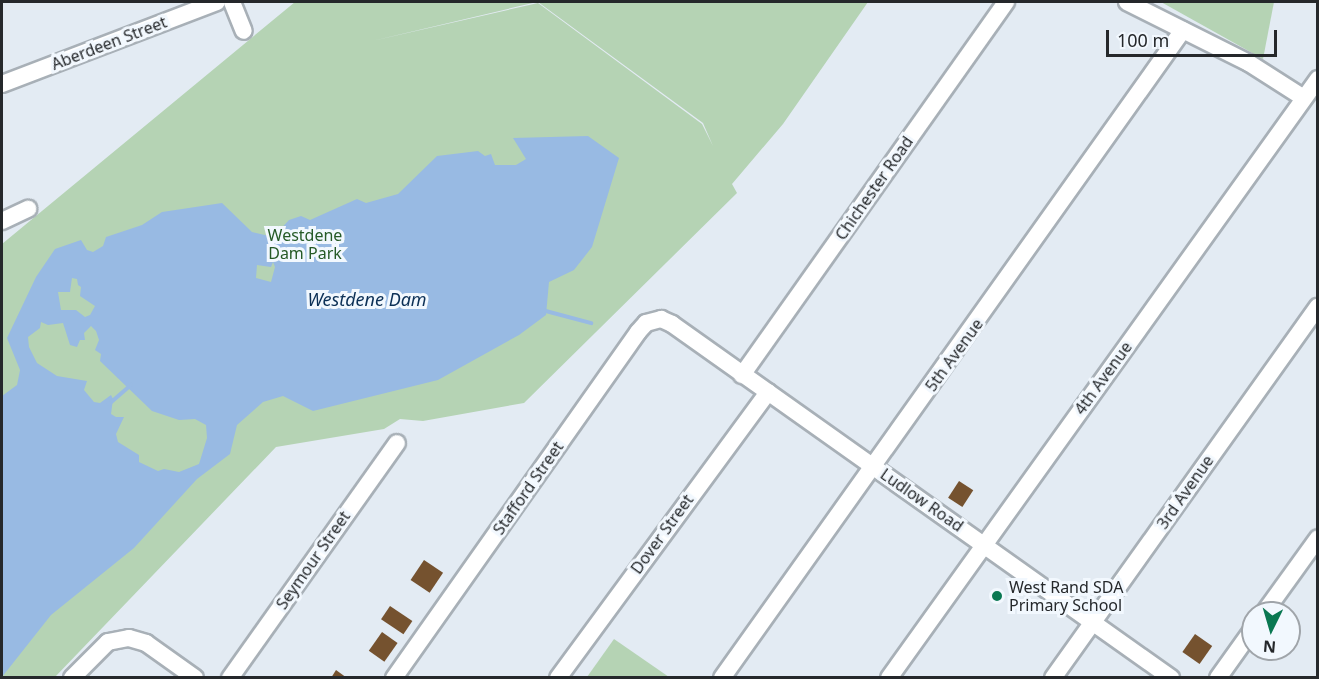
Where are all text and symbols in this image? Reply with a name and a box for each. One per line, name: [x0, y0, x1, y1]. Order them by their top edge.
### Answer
street label: Aberdeen Street: [49, 12, 169, 74]
scale bar: [1109, 18, 1280, 56]
text: 100 m: [1117, 28, 1169, 52]
street label: Chichester Road: [831, 132, 917, 244]
park label: Westdene Dam Park: [268, 225, 342, 263]
water label: Westdene Dam: [307, 288, 427, 310]
street label: 5th Avenue: [921, 315, 987, 395]
street label: 4th Avenue: [1070, 338, 1136, 418]
street label: Stafford Street: [489, 438, 567, 538]
street label: 3rd Avenue: [1153, 451, 1217, 533]
street label: Ludlow Road: [877, 464, 967, 536]
street label: Dover Street: [627, 490, 697, 578]
street label: Seymour Street: [272, 507, 354, 613]
place label: West Rand SDA Primary School: [1009, 577, 1123, 615]
marker: West Rand SDA Primary School: [990, 589, 1004, 603]
north arrow: [1241, 601, 1301, 661]
text: N: [1262, 635, 1277, 658]

